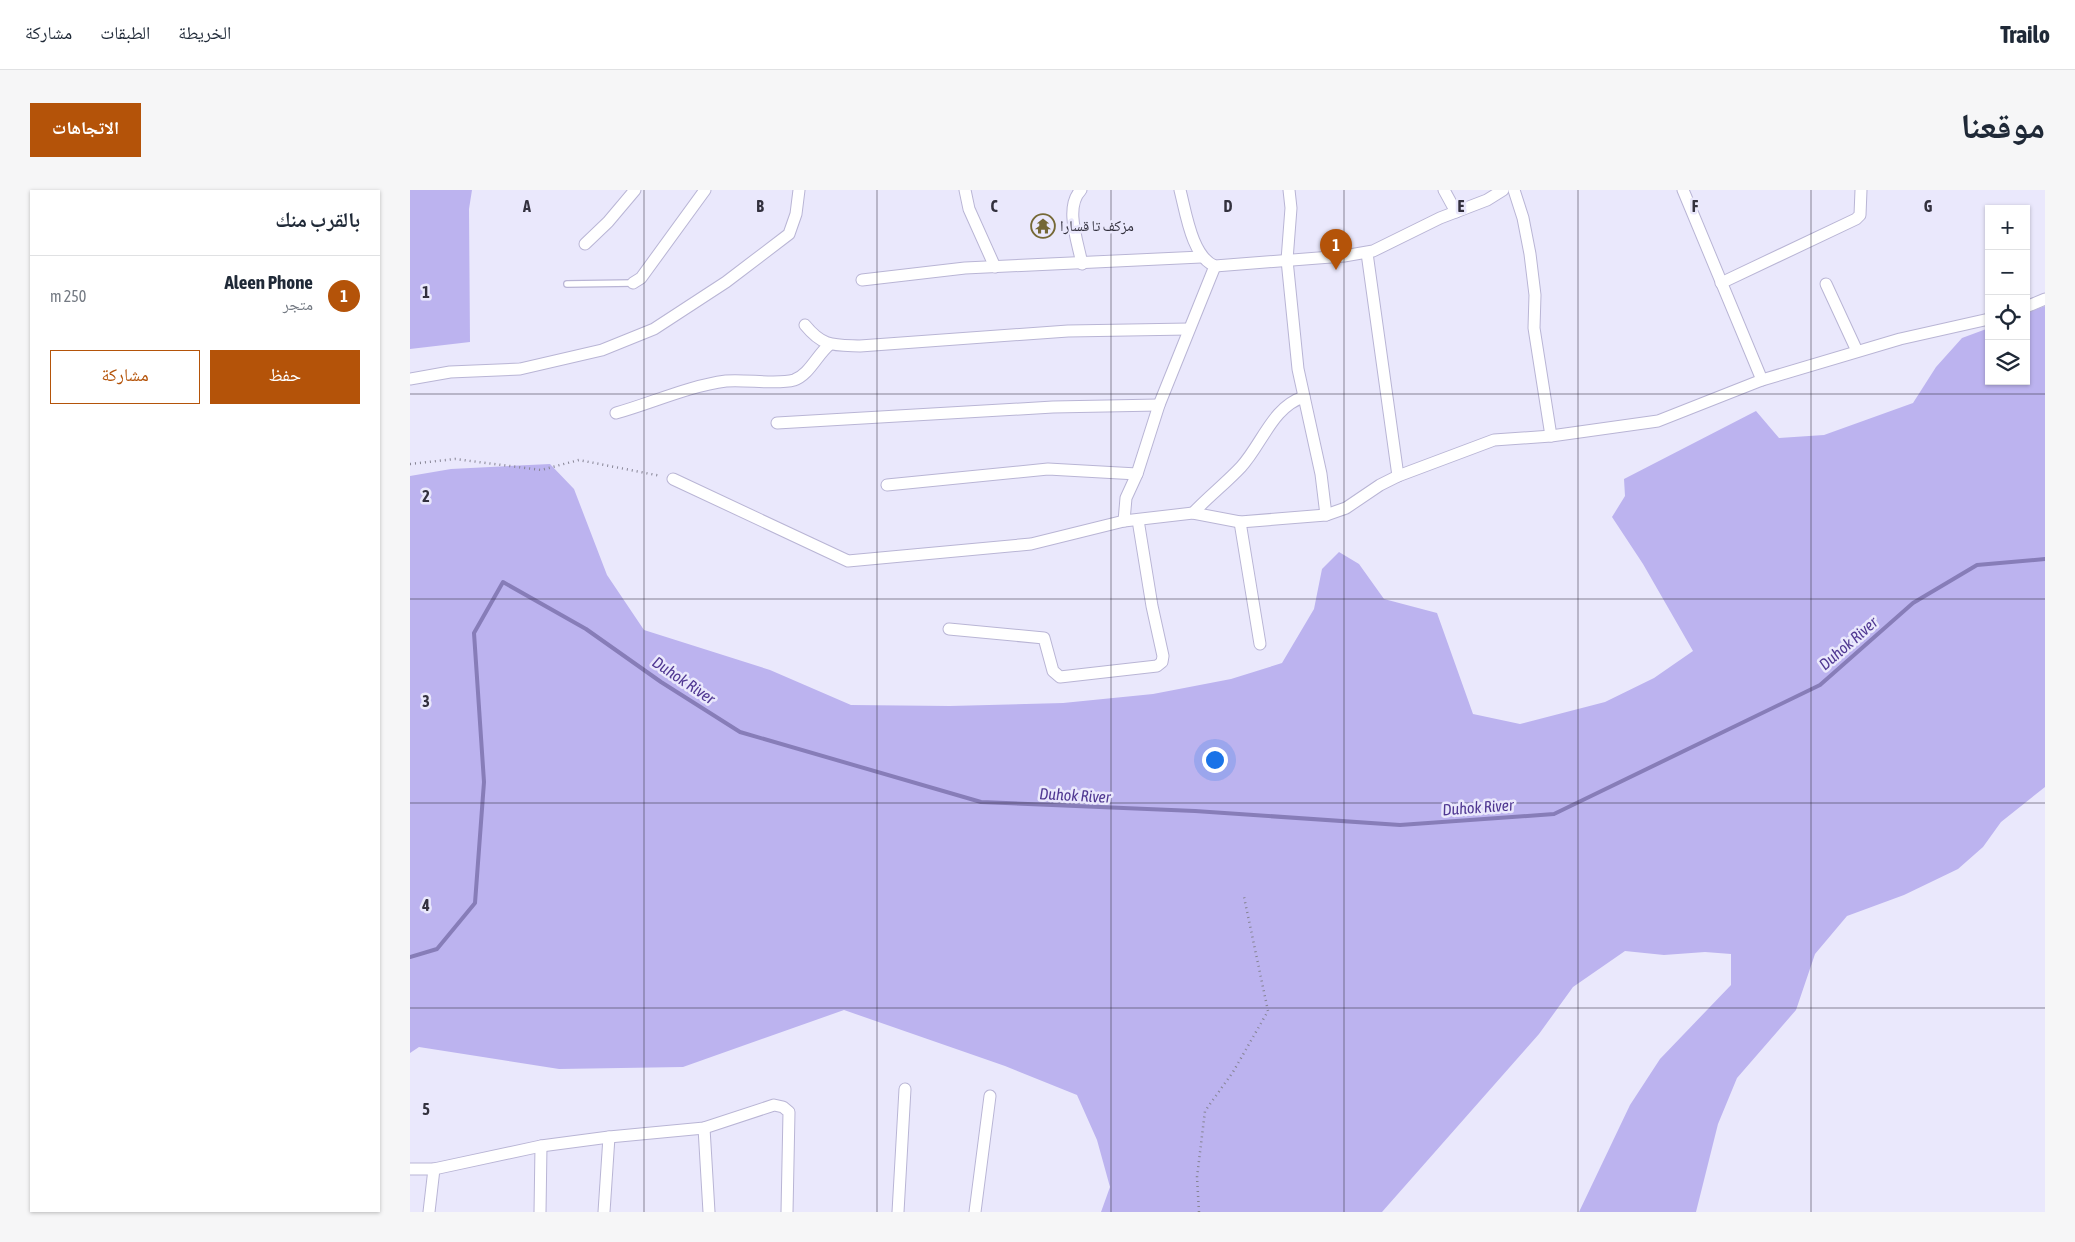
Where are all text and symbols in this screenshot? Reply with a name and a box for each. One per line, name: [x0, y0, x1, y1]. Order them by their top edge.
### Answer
text: Trailo: [2000, 21, 2050, 48]
text: مشاركة: [25, 22, 72, 43]
text: الطبقات: [100, 22, 150, 43]
text: الخريطة: [178, 22, 231, 43]
button: الاتجاهات: [30, 103, 141, 157]
text: موقعنا: [1960, 105, 2045, 145]
text: A: [522, 197, 531, 215]
text: B: [756, 197, 764, 215]
text: C: [990, 197, 998, 215]
text: D: [1224, 197, 1233, 215]
text: E: [1458, 197, 1465, 215]
text: F: [1692, 197, 1699, 215]
text: G: [1924, 197, 1933, 215]
map controls: [1985, 205, 2030, 385]
button: +: [1985, 205, 2030, 250]
text: بالقرب منك: [275, 207, 360, 231]
temple icon: مزكف تا قسارا: [1030, 213, 1056, 239]
place label: مزكف تا قسارا: [1060, 217, 1134, 235]
pin: 1: [1320, 229, 1352, 270]
button: −: [1985, 250, 2030, 295]
text: Aleen Phone: [225, 271, 313, 293]
text: 1: [422, 283, 430, 301]
text: 250 m: [50, 287, 86, 305]
text: 1: [340, 287, 348, 305]
text: متجر: [283, 295, 313, 313]
button: locate: [1985, 295, 2030, 340]
button: layers: [1985, 340, 2030, 385]
button: مشاركة: [50, 350, 200, 404]
button: حفظ: [210, 350, 360, 404]
text: 2: [422, 487, 430, 505]
water label: Duhok River: [1815, 612, 1882, 673]
water label: Duhok River: [649, 653, 720, 708]
text: 3: [422, 692, 430, 710]
your location: [1202, 747, 1228, 773]
water label: Duhok River: [1039, 784, 1112, 806]
water label: Duhok River: [1442, 795, 1515, 818]
text: 4: [421, 896, 430, 914]
text: 5: [422, 1100, 430, 1118]

